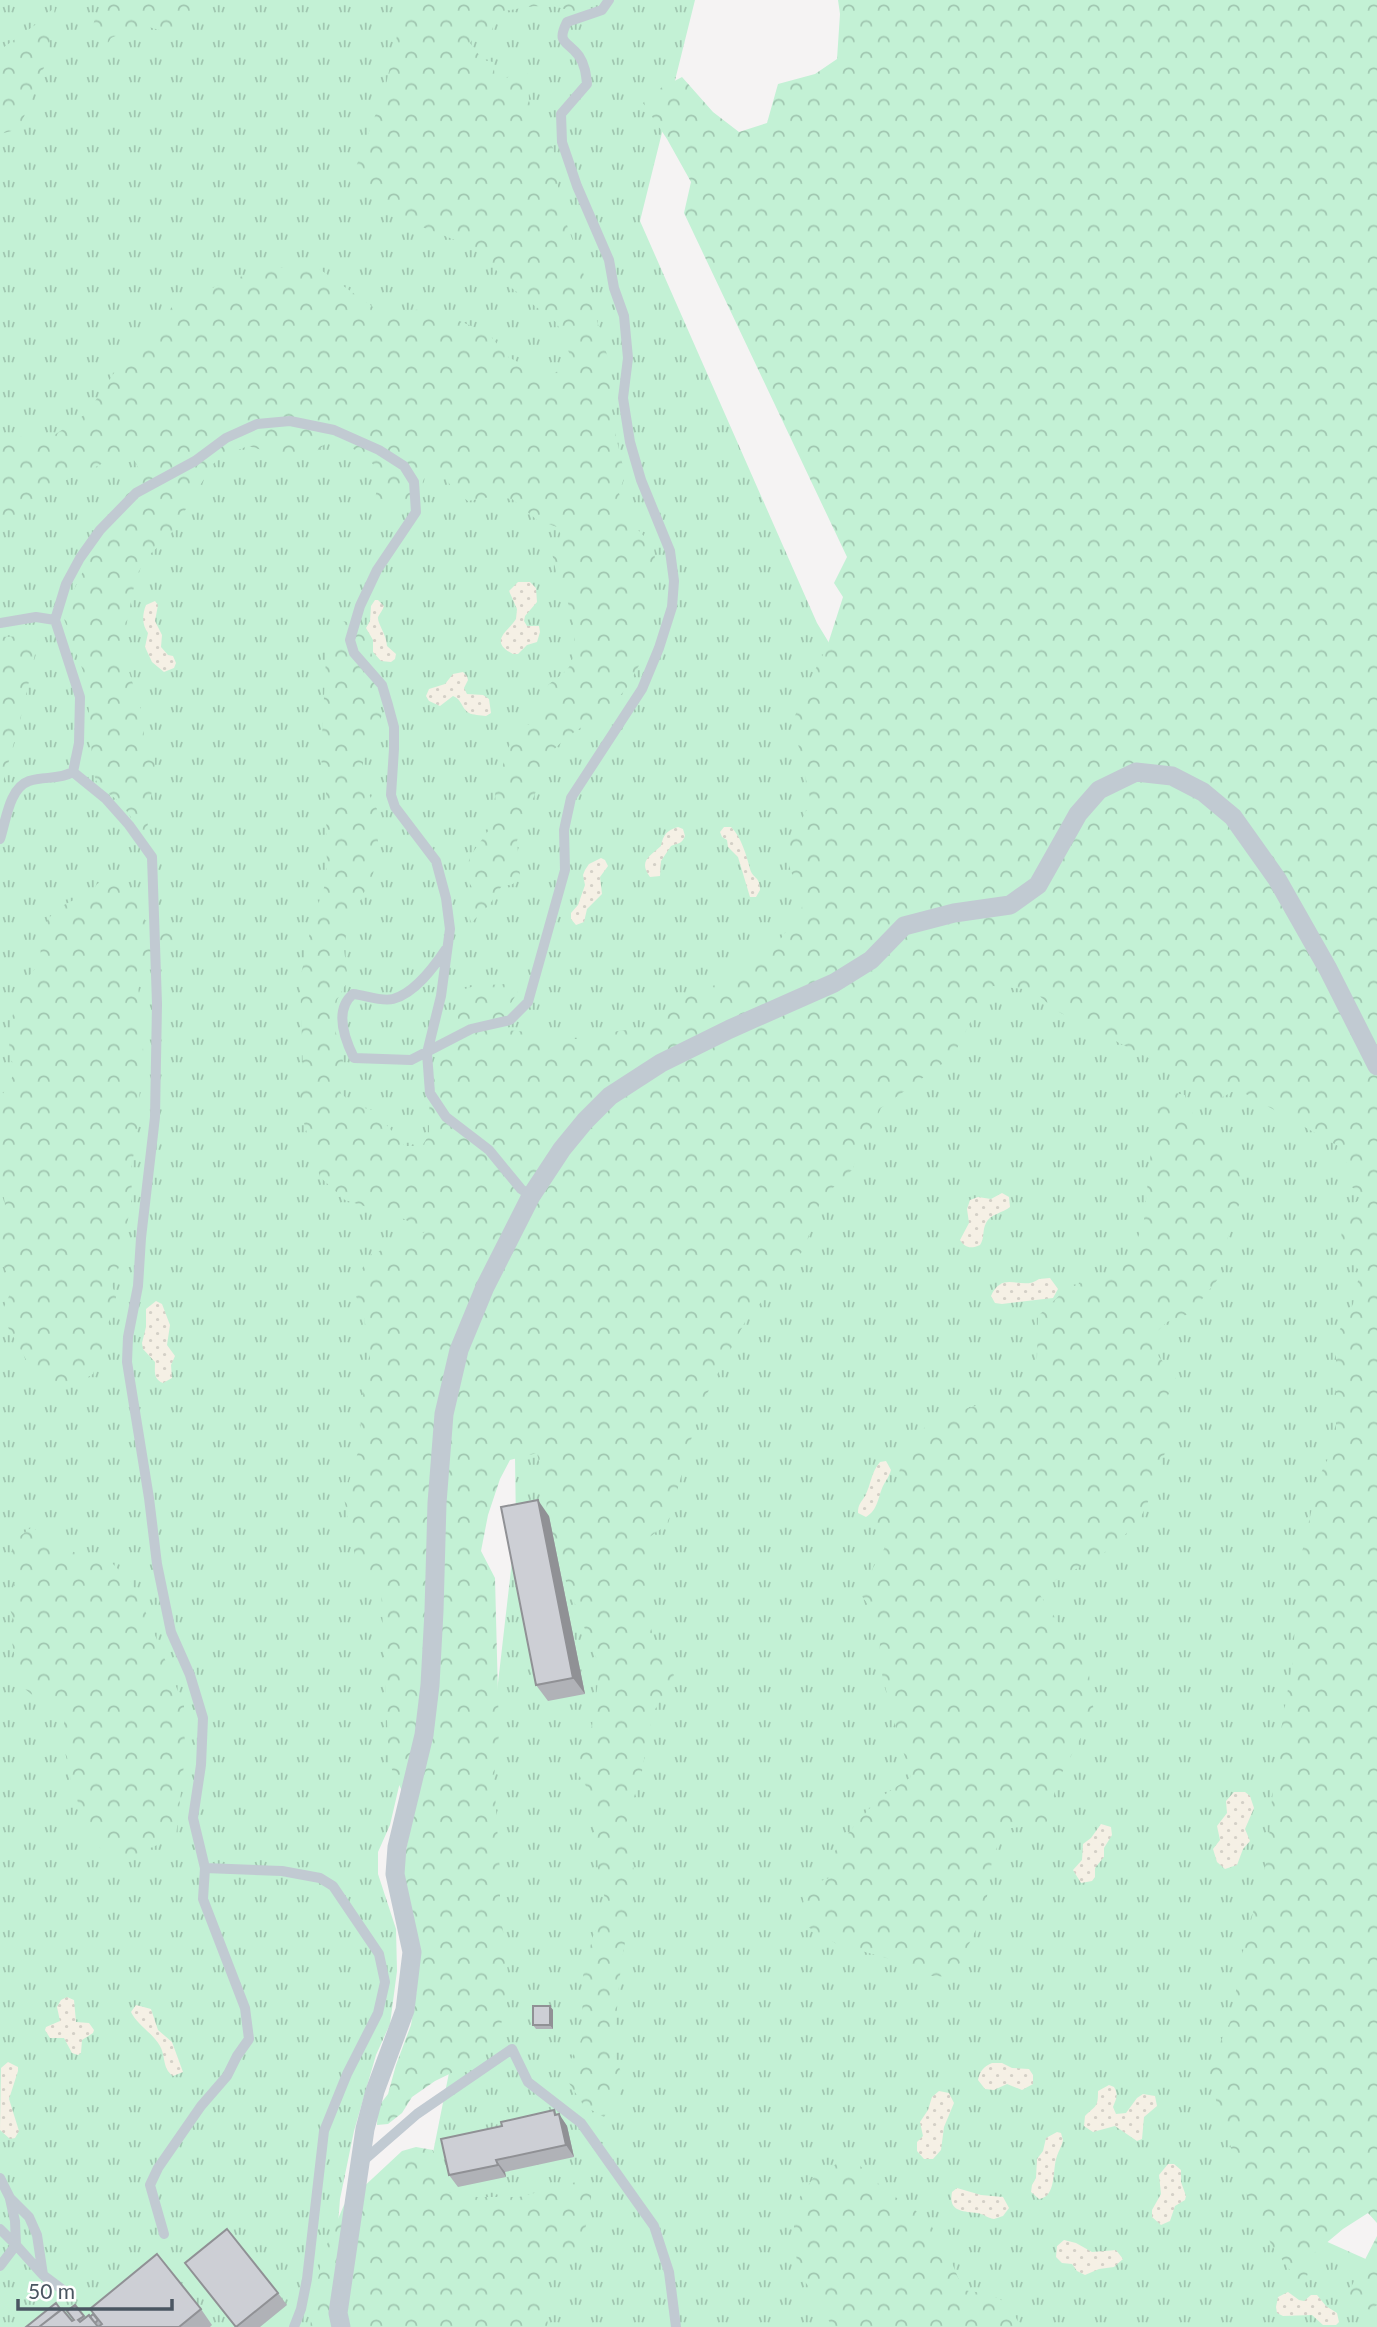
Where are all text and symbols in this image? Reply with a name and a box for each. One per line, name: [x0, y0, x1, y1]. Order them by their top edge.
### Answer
scale bar: [18, 2268, 172, 2312]
text: 50 m: [28, 2278, 75, 2303]

